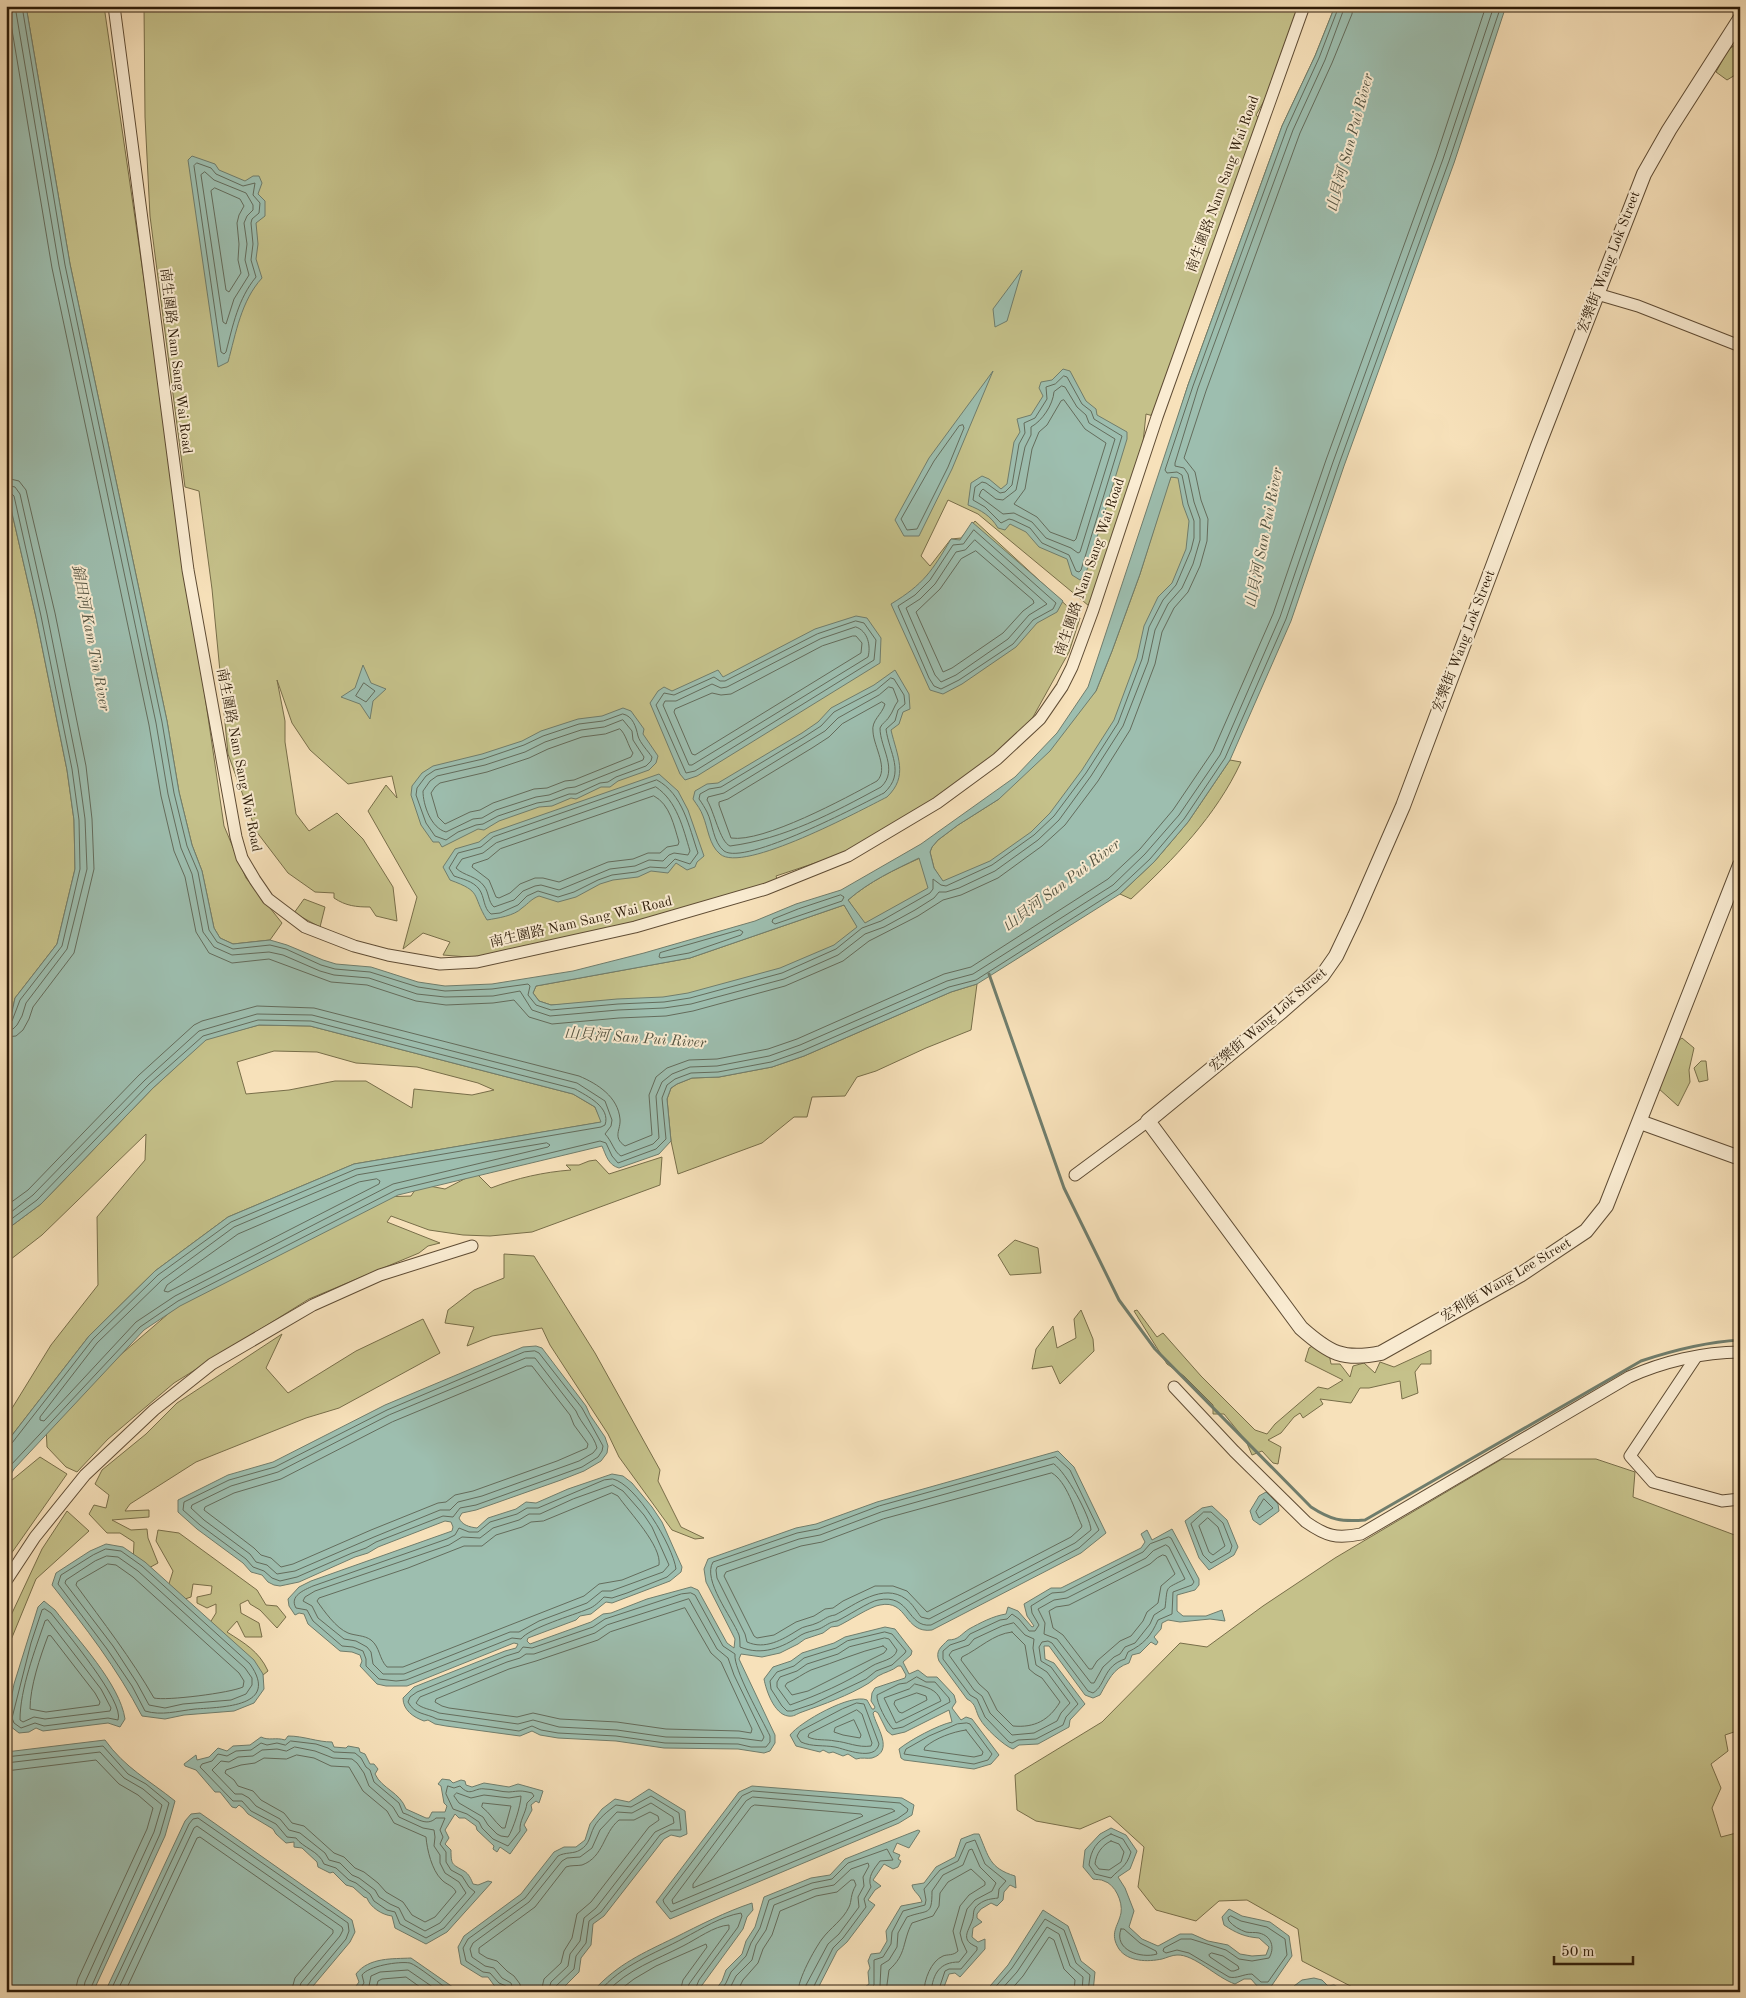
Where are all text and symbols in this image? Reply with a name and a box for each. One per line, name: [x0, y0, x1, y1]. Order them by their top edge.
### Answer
water label: 山貝河 San Pui River: [1323, 71, 1377, 214]
street label: 南生圍路 Nam Sang Wai Road: [1184, 93, 1262, 274]
street label: 宏樂街 Wang Lok Street: [1575, 189, 1643, 335]
street label: 南生圍路 Nam Sang Wai Road: [158, 267, 195, 455]
water label: 山貝河 San Pui River: [1242, 466, 1286, 609]
street label: 南生圍路 Nam Sang Wai Road: [1052, 476, 1127, 658]
water label: 錦田河 Kam Tin River: [68, 563, 114, 713]
street label: 宏樂街 Wang Lok Street: [1430, 568, 1498, 714]
street label: 南生圍路 Nam Sang Wai Road: [214, 667, 265, 853]
water label: 山貝河 San Pui River: [999, 835, 1124, 935]
street label: 南生圍路 Nam Sang Wai Road: [488, 893, 674, 950]
street label: 宏樂街 Wang Lok Street: [1206, 965, 1329, 1075]
water label: 山貝河 San Pui River: [563, 1025, 707, 1051]
street label: 宏利街 Wang Lee Street: [1438, 1235, 1574, 1324]
scale bar: [1554, 1933, 1632, 1965]
text: 50 m: [1561, 1945, 1595, 1960]

